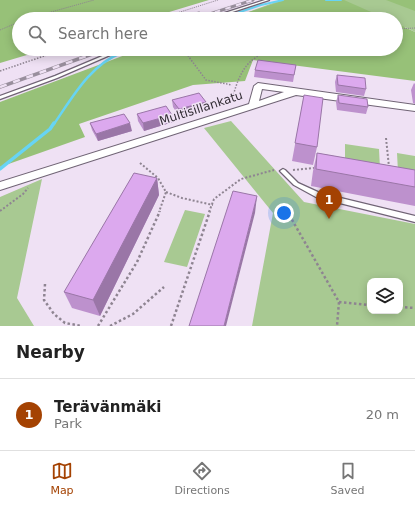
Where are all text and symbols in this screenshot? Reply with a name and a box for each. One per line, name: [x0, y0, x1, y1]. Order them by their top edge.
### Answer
search box: [12, 12, 403, 56]
icon: search: [26, 23, 48, 45]
text: Search here: [58, 25, 148, 43]
street label: Multisillankatu: [157, 88, 245, 128]
pin: 1: [316, 186, 342, 219]
your location: [274, 203, 294, 223]
map controls: [367, 278, 403, 314]
button: layers: [367, 278, 403, 314]
text: Nearby: [16, 342, 85, 362]
text: Terävänmäki: [54, 398, 161, 416]
text: 1: [24, 407, 34, 422]
text: 20 m: [366, 407, 399, 422]
text: Park: [54, 416, 82, 431]
tab: Map: [50, 460, 74, 497]
tab: Directions: [174, 460, 230, 497]
tab: Saved: [331, 460, 365, 497]

